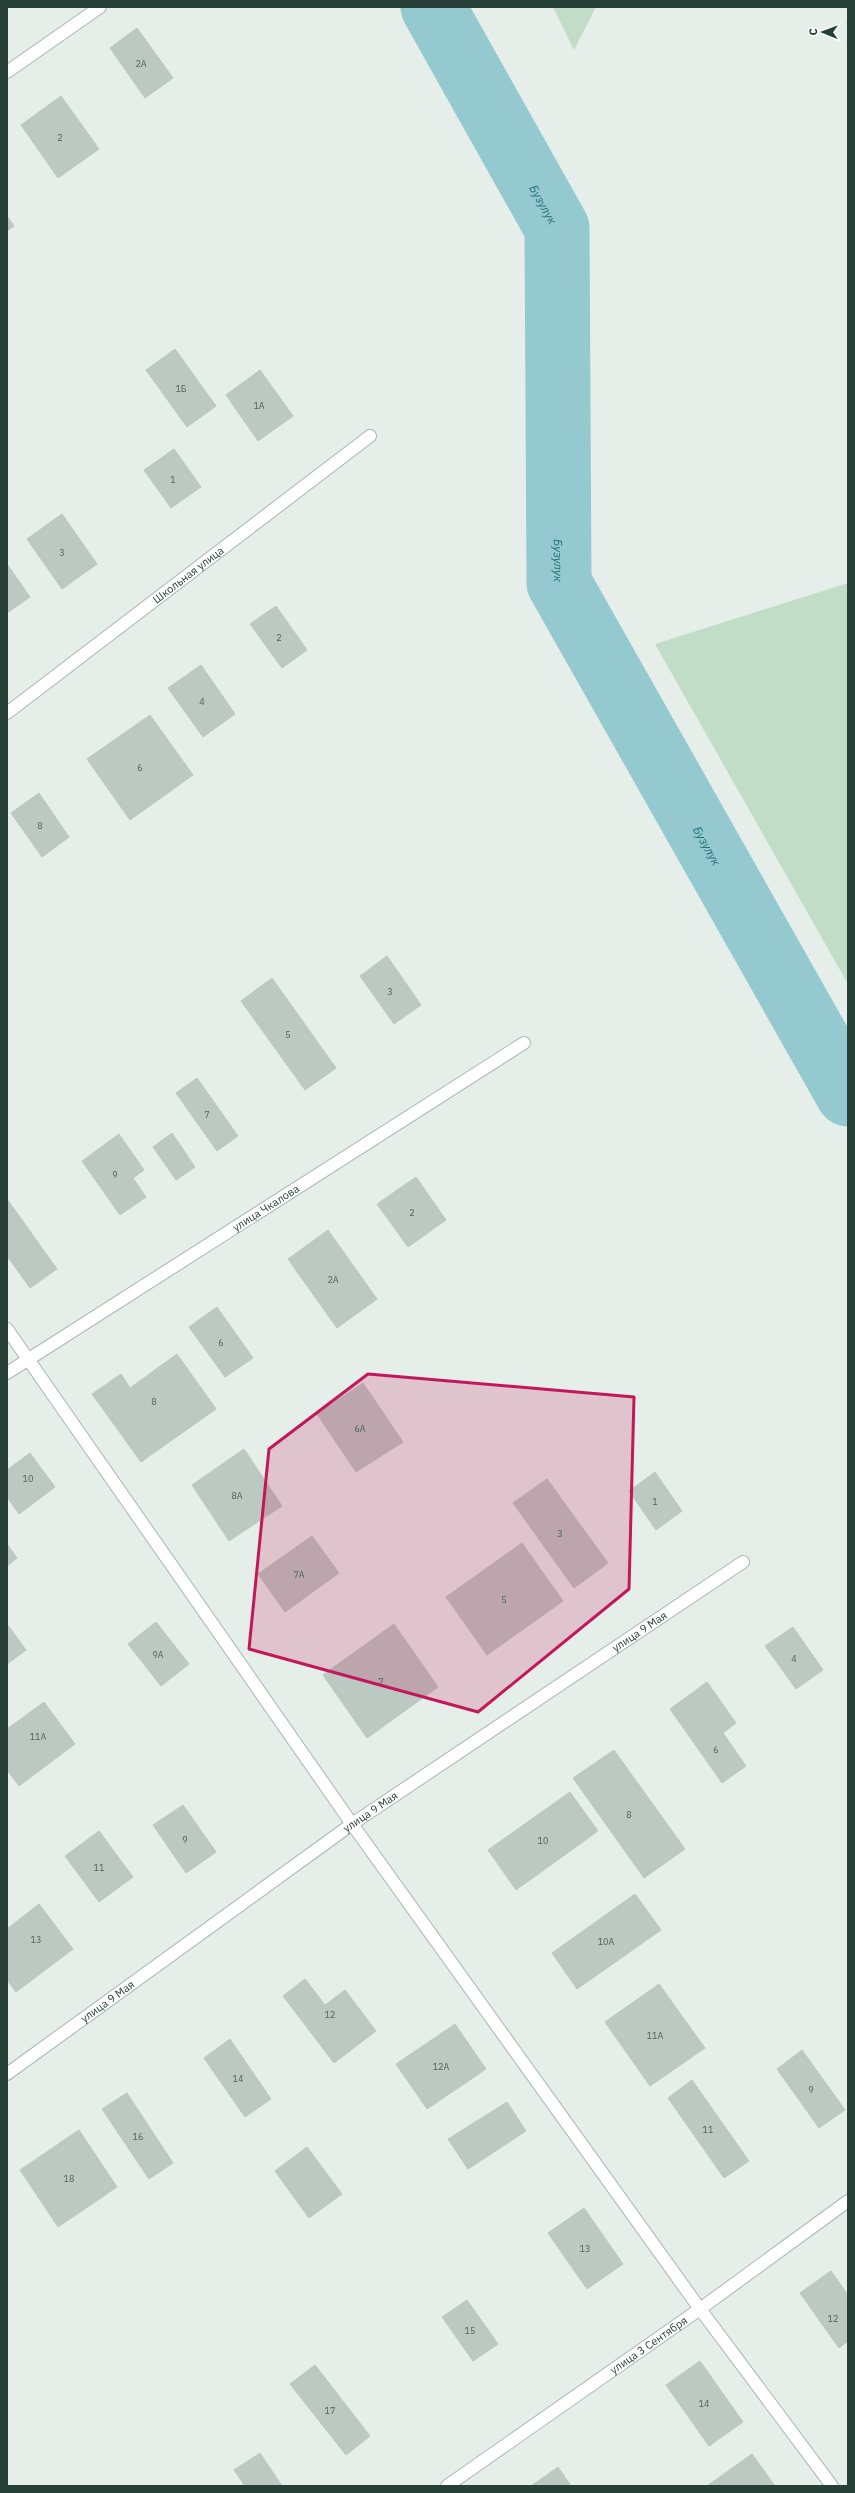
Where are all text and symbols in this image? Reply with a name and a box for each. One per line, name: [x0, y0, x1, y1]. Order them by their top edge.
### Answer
north arrow: [803, 12, 843, 52]
text: С: [806, 28, 820, 36]
house number: 2А: [135, 58, 147, 69]
house number: 2: [57, 132, 63, 143]
water label: Бузулук: [527, 182, 561, 227]
house number: 1Б: [175, 383, 187, 394]
house number: 1А: [253, 400, 265, 411]
house number: 1: [170, 474, 176, 485]
water label: Бузулук: [551, 539, 566, 583]
street label: Школьная улица: [150, 543, 227, 606]
house number: 3: [59, 547, 65, 558]
house number: 2: [276, 632, 282, 643]
house number: 4: [199, 696, 205, 707]
house number: 6: [137, 762, 143, 773]
house number: 8: [37, 820, 43, 831]
water label: Бузулук: [690, 823, 725, 868]
house number: 3: [387, 986, 393, 997]
house number: 5: [285, 1029, 291, 1040]
house number: 7: [204, 1109, 210, 1120]
house number: 9: [112, 1169, 118, 1180]
street label: улица Чкалова: [230, 1181, 302, 1234]
house number: 2: [409, 1207, 415, 1218]
house number: 2А: [327, 1274, 339, 1285]
house number: 6: [218, 1337, 224, 1348]
house number: 8: [151, 1396, 157, 1407]
house number: 6А: [354, 1423, 366, 1434]
house number: 10: [23, 1473, 33, 1484]
house number: 8А: [231, 1490, 243, 1501]
house number: 1: [652, 1496, 658, 1507]
house number: 3: [557, 1528, 563, 1539]
house number: 7А: [293, 1569, 305, 1580]
house number: 5: [501, 1594, 507, 1605]
street label: улица 9 Мая: [609, 1608, 669, 1655]
house number: 9А: [152, 1649, 164, 1660]
house number: 4: [791, 1653, 797, 1664]
house number: 7: [378, 1676, 384, 1687]
house number: 11А: [30, 1731, 47, 1742]
house number: 6: [713, 1744, 719, 1755]
street label: улица 9 Мая: [340, 1788, 400, 1835]
house number: 8: [626, 1809, 632, 1820]
house number: 9: [182, 1834, 188, 1845]
house number: 10: [538, 1835, 548, 1846]
house number: 11: [94, 1862, 104, 1873]
house number: 13: [31, 1934, 41, 1945]
house number: 10А: [598, 1936, 615, 1947]
street label: улица 9 Мая: [78, 1977, 137, 2025]
house number: 12: [325, 2009, 335, 2020]
house number: 11А: [647, 2030, 664, 2041]
house number: 12А: [433, 2061, 450, 2072]
house number: 14: [233, 2073, 243, 2084]
house number: 9: [808, 2084, 814, 2095]
house number: 11: [703, 2124, 713, 2135]
house number: 16: [133, 2131, 143, 2142]
house number: 18: [64, 2173, 74, 2184]
house number: 13: [580, 2243, 590, 2254]
street label: улица 3 Сентября: [607, 2313, 690, 2377]
house number: 12: [828, 2313, 838, 2324]
house number: 15: [465, 2325, 475, 2336]
house number: 14: [699, 2398, 709, 2409]
house number: 17: [325, 2405, 335, 2416]

